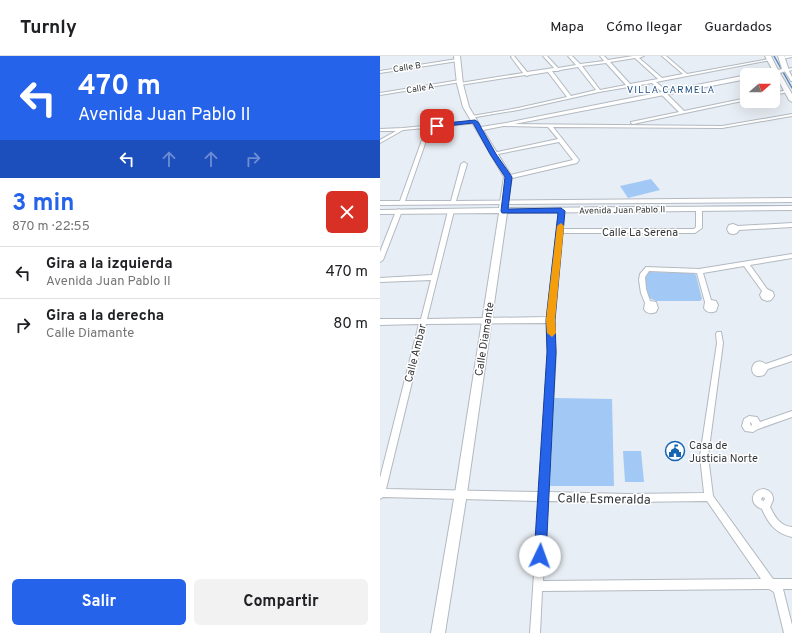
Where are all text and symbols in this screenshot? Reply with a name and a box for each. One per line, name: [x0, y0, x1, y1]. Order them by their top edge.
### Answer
text: Turnly: [20, 16, 77, 40]
text: Mapa: [550, 19, 584, 36]
text: Cómo llegar: [606, 19, 682, 36]
text: Guardados: [704, 19, 772, 36]
street label: Calle B: [392, 60, 422, 75]
north arrow: [740, 68, 780, 108]
map controls: [740, 68, 780, 108]
text: 470 m: [78, 69, 161, 105]
icon: left: [12, 72, 64, 124]
street label: Calle A: [405, 81, 435, 96]
district label: VILLA CARMELA: [627, 84, 715, 97]
text: Avenida Juan Pablo II: [78, 104, 251, 127]
pin: [420, 109, 454, 143]
icon: arrive: [426, 115, 448, 137]
icon: left: [116, 148, 138, 170]
icon: ahead: [158, 148, 180, 170]
icon: ahead: [200, 148, 222, 170]
icon: right: [242, 148, 264, 170]
text: 3 min: [12, 189, 74, 219]
button: close: [326, 191, 368, 233]
street label: Avenida Juan Pablo II: [579, 204, 665, 217]
text: 870 m · 22:55: [12, 219, 90, 235]
street label: Calle La Serena: [602, 226, 678, 240]
text: Gira a la izquierda: [46, 255, 173, 274]
icon: left: [12, 262, 34, 284]
text: 470 m: [326, 263, 368, 282]
text: Avenida Juan Pablo II: [46, 274, 171, 290]
street label: Calle Diamante: [472, 301, 498, 377]
text: Gira a la derecha: [46, 307, 164, 326]
icon: right: [12, 314, 34, 336]
text: 80 m: [333, 315, 368, 334]
street label: Calle Ambar: [402, 322, 430, 384]
text: Calle Diamante: [46, 326, 134, 342]
place label: Casa de Justicia Norte: [689, 439, 758, 466]
public building icon: Casa de Justicia Norte: [664, 440, 686, 462]
street label: Calle Esmeralda: [557, 491, 651, 509]
position arrow: [519, 535, 561, 577]
button: Salir: [12, 579, 186, 625]
button: Compartir: [194, 579, 368, 625]

